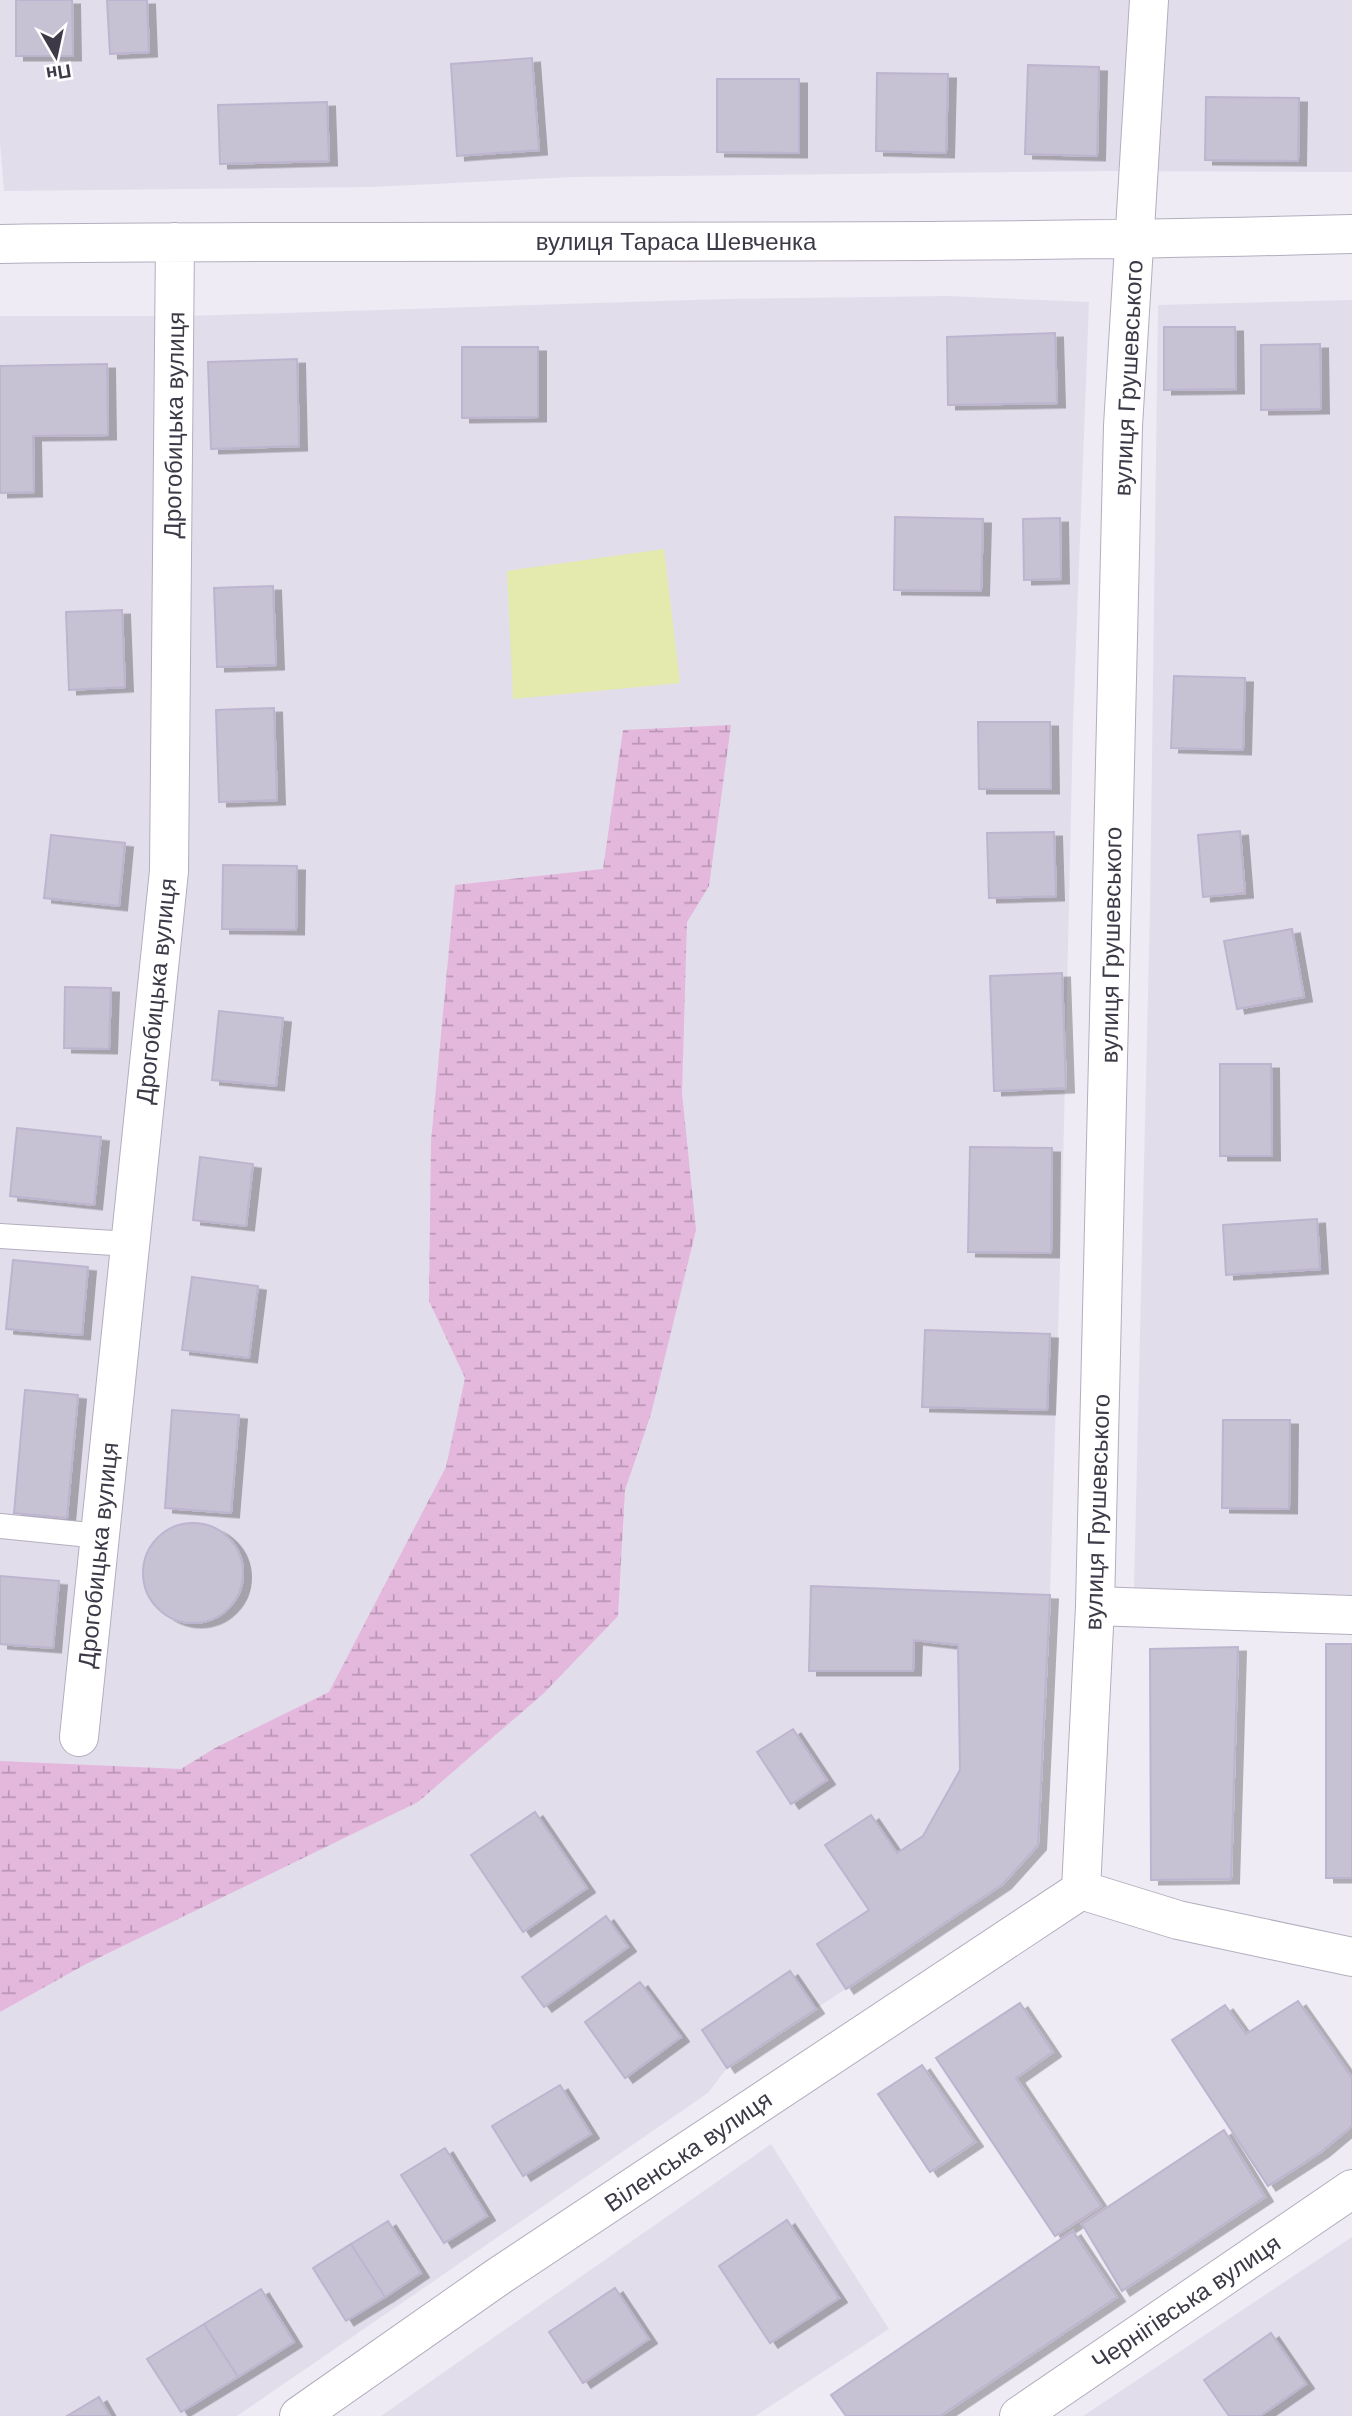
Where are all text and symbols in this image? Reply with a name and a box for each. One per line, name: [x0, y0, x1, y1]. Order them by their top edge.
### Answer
north arrow: [21, 21, 91, 91]
text: Пн: [45, 60, 73, 85]
street label: вулиця Тараса Шевченка: [536, 228, 817, 255]
street label: вулиця Грушевського: [1108, 259, 1148, 497]
street label: Дрогобицька вулиця: [159, 311, 189, 539]
street label: вулиця Грушевського: [1095, 827, 1127, 1063]
street label: Дрогобицька вулиця: [131, 877, 181, 1105]
street label: вулиця Грушевського: [1079, 1393, 1115, 1631]
street label: Дрогобицька вулиця: [73, 1441, 123, 1669]
street label: Віленська вулиця: [599, 2085, 777, 2217]
street label: Чернігівська вулиця: [1087, 2229, 1285, 2375]

